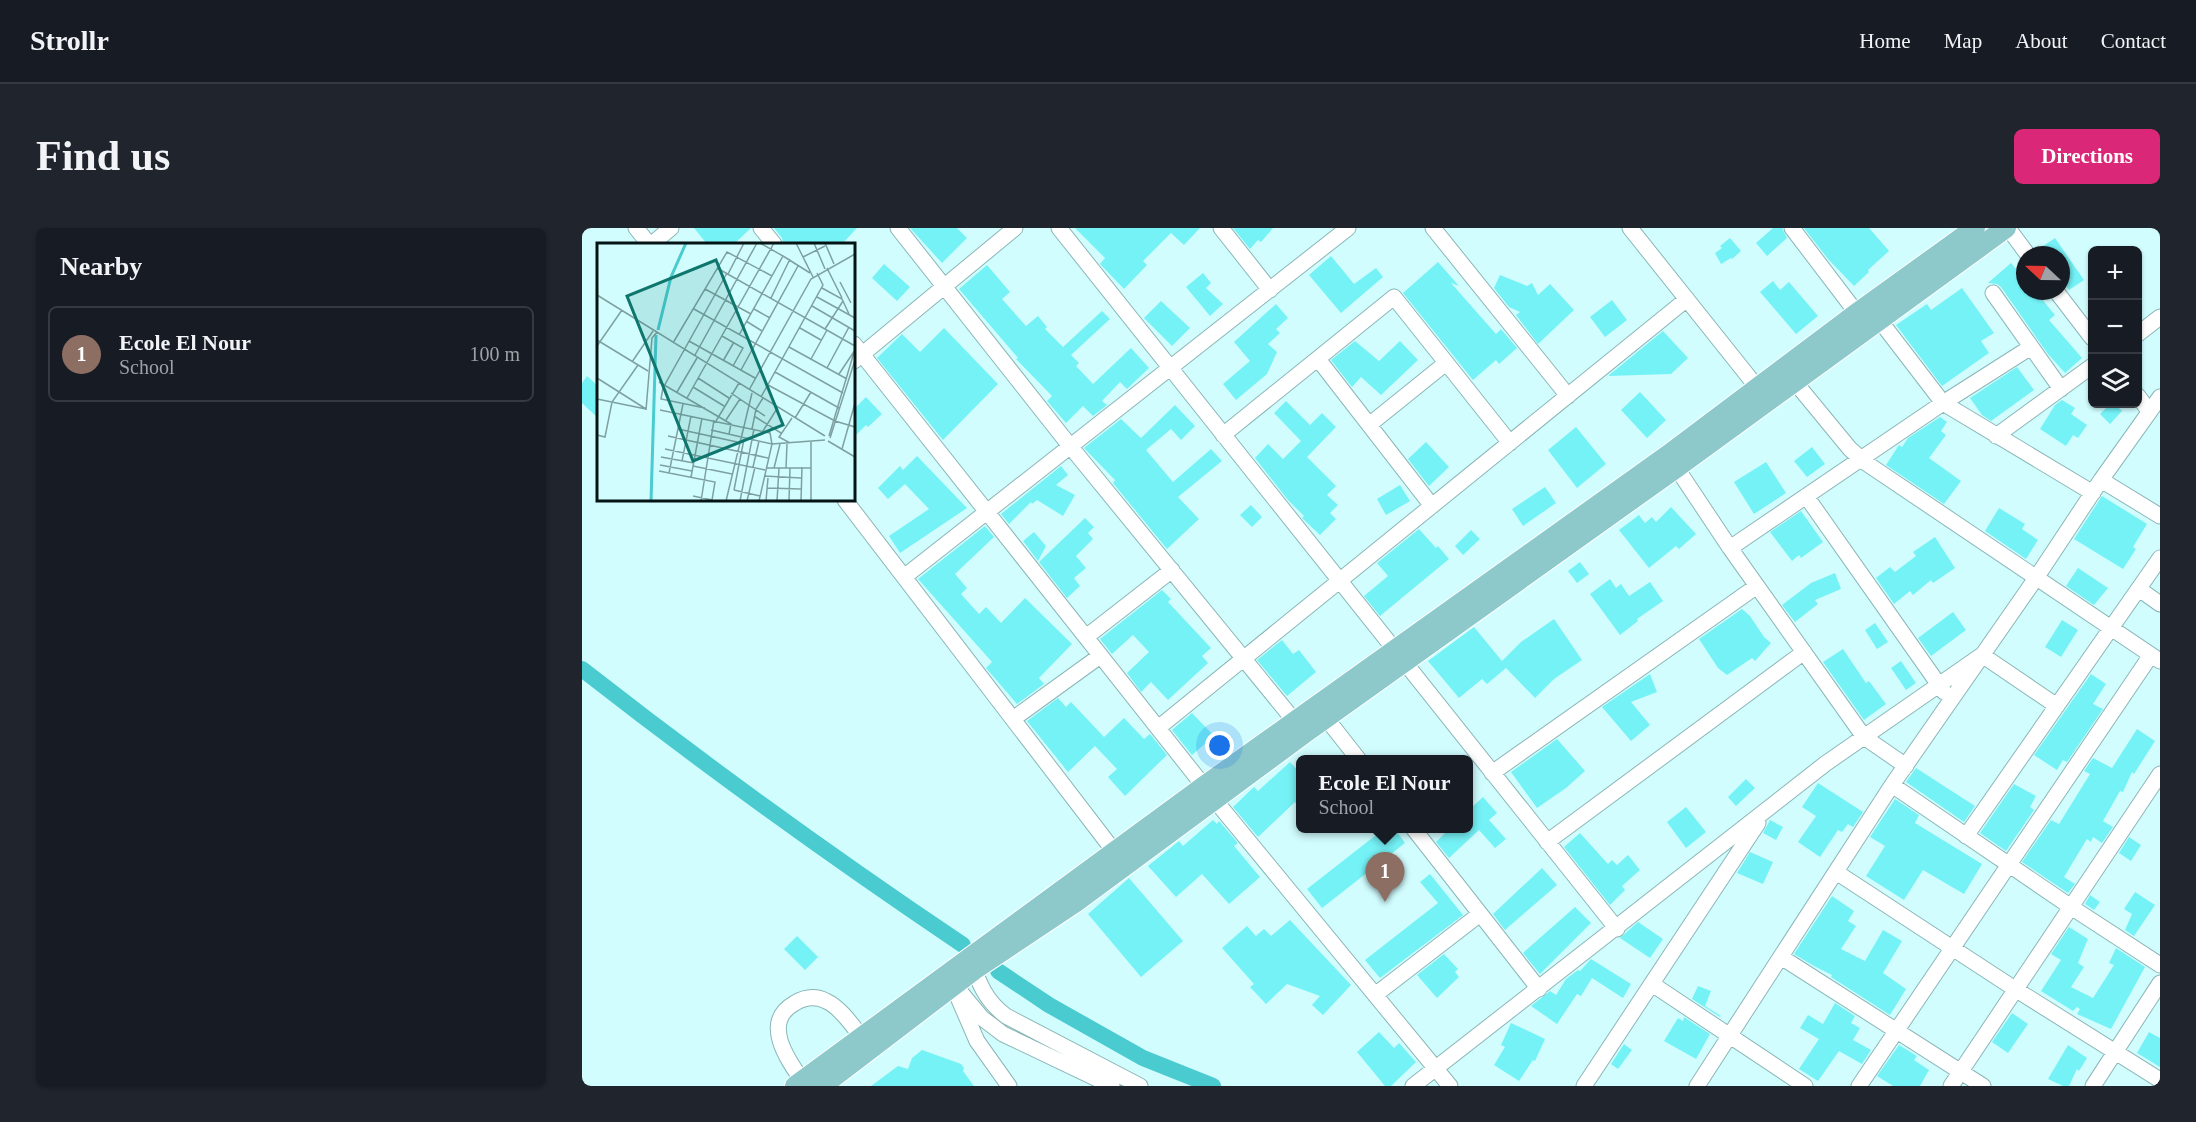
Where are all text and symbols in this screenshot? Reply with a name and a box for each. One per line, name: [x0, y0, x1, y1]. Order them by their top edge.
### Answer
text: Strollr: [30, 25, 109, 56]
text: Home: [1859, 29, 1911, 53]
text: Map: [1944, 29, 1982, 53]
text: About: [2015, 29, 2068, 53]
text: Contact: [2101, 29, 2166, 53]
button: Directions: [2014, 129, 2160, 184]
text: Find us: [36, 133, 170, 179]
inset map: [597, 243, 855, 501]
north arrow: [2016, 246, 2070, 300]
map controls: [2088, 246, 2142, 408]
button: +: [2088, 246, 2142, 300]
text: Nearby: [60, 252, 142, 281]
button: −: [2088, 300, 2142, 354]
text: Ecole El Nour: [119, 330, 251, 355]
text: 1: [77, 343, 87, 365]
text: 100 m: [469, 343, 520, 365]
button: layers: [2088, 354, 2142, 408]
text: School: [119, 356, 175, 378]
your location: [1205, 731, 1234, 760]
popup: [1296, 755, 1473, 833]
text: Ecole El Nour: [1319, 770, 1451, 795]
text: School: [1319, 796, 1374, 818]
pin: 1: [1366, 852, 1404, 902]

